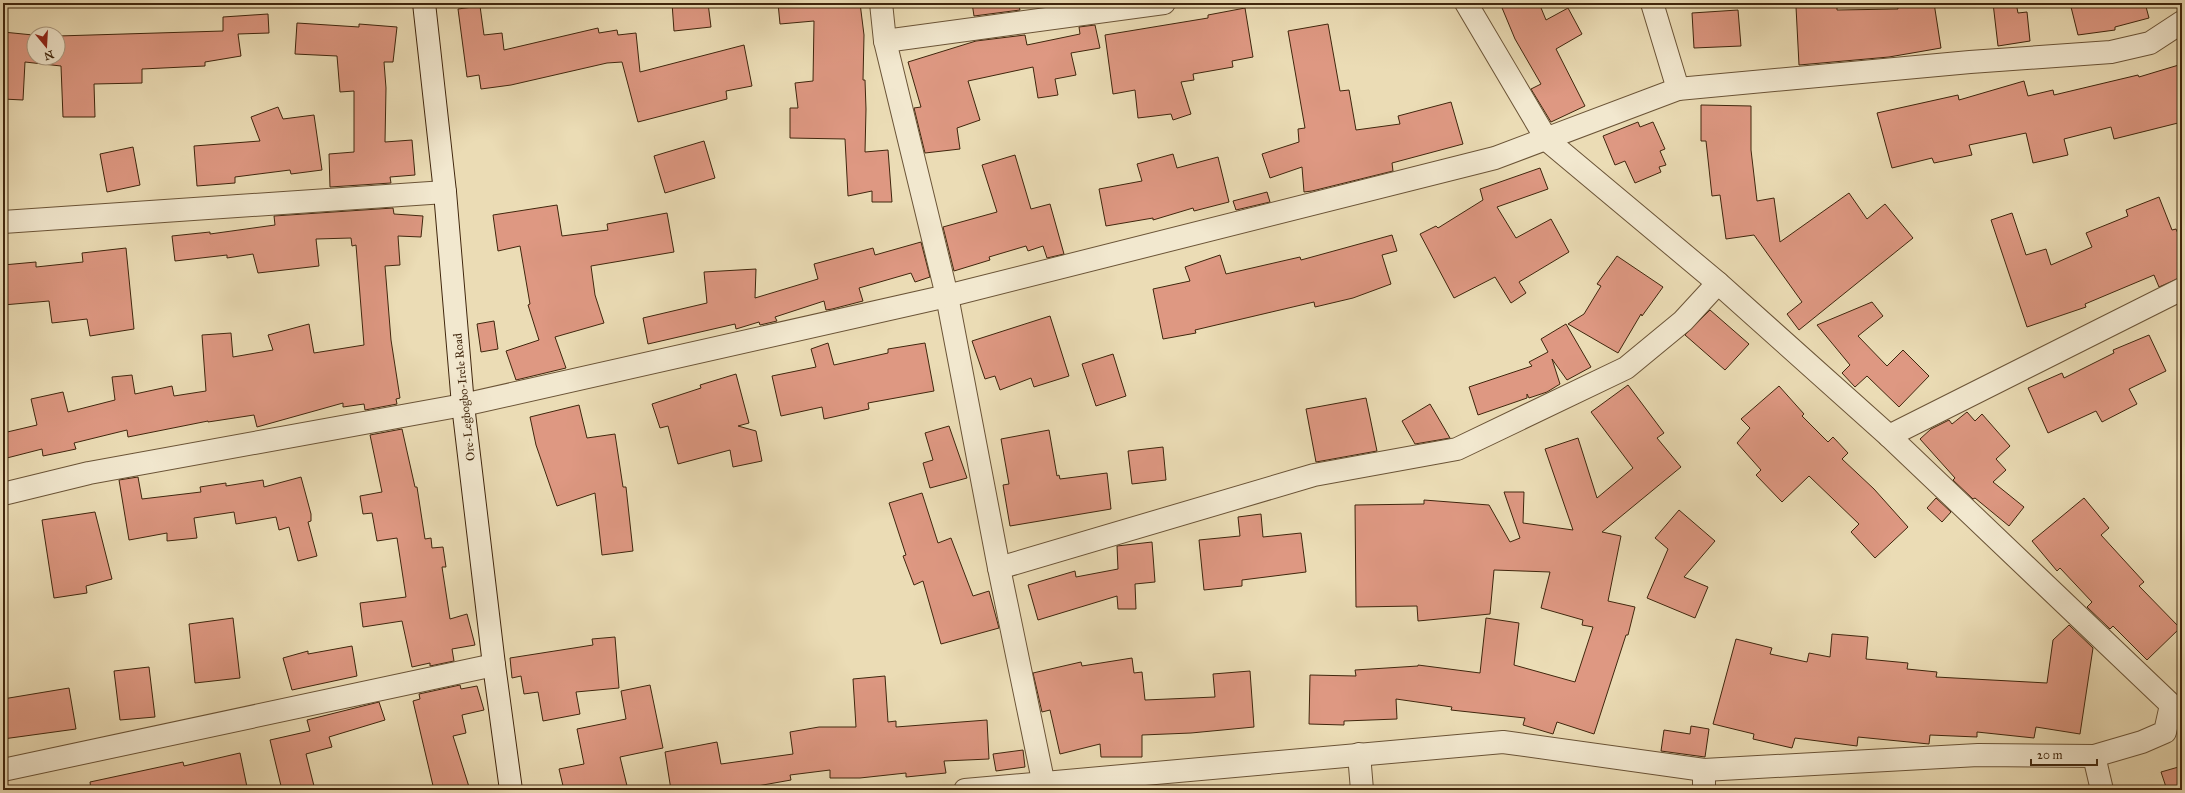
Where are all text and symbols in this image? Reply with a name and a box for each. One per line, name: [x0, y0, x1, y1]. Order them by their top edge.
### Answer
north arrow: [26, 26, 66, 66]
text: N: [42, 47, 55, 63]
street label: Ore-Legbogbo-Irele Road: [450, 332, 479, 462]
scale bar: [2031, 741, 2097, 767]
text: 20 m: [2037, 748, 2063, 762]

